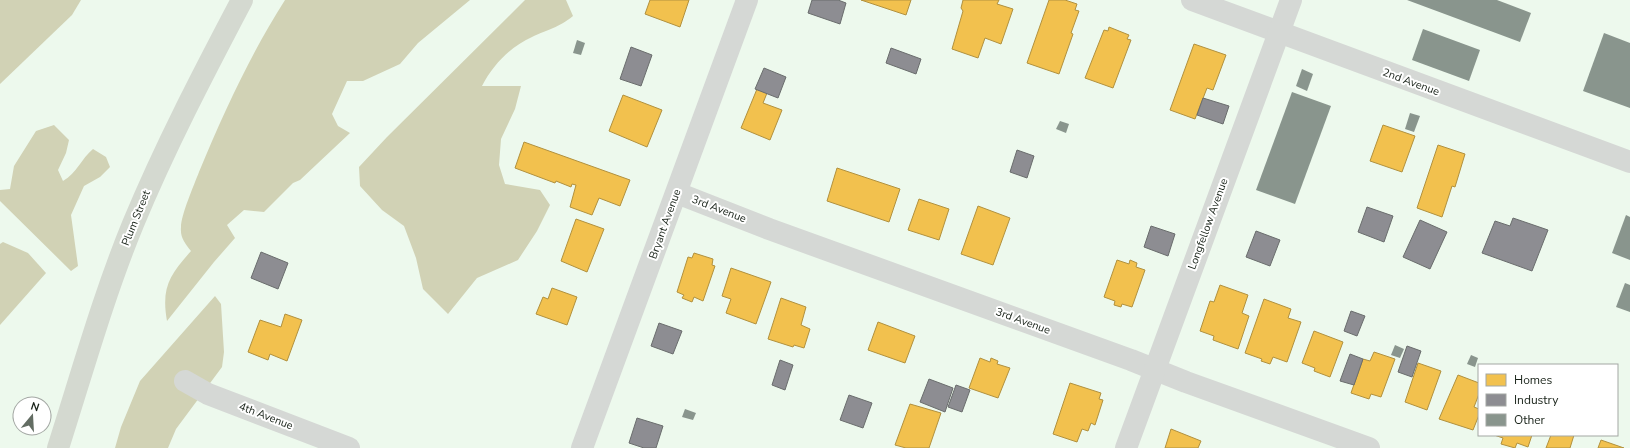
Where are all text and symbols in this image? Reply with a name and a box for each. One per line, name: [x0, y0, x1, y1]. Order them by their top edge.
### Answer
street label: 2nd Avenue: [1380, 65, 1442, 99]
street label: Longfellow Avenue: [1185, 176, 1232, 272]
street label: Bryant Avenue: [645, 187, 685, 261]
street label: Plum Street: [118, 188, 154, 248]
street label: 3rd Avenue: [690, 192, 748, 226]
street label: 3rd Avenue: [994, 304, 1053, 338]
legend: [1478, 364, 1618, 436]
text: Homes: [1514, 372, 1552, 388]
text: Industry: [1514, 392, 1559, 408]
north arrow: [12, 396, 52, 436]
text: N: [29, 399, 41, 415]
street label: 4th Avenue: [237, 399, 295, 433]
text: Other: [1514, 412, 1546, 428]

